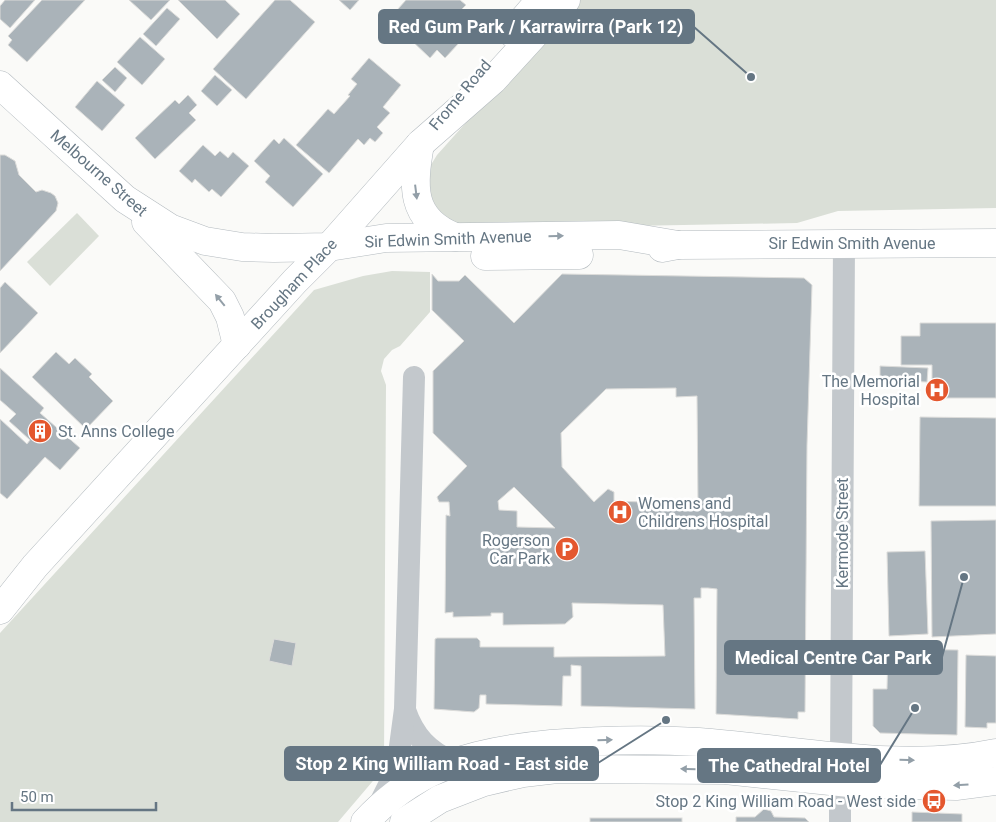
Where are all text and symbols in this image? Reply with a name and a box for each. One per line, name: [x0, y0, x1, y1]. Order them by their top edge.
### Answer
callout: Red Gum Park / Karrawirra (Park 12): [379, 10, 694, 43]
text: Red Gum Park / Karrawirra (Park 12): [389, 16, 683, 38]
street label: Frome Road: [425, 56, 495, 134]
street label: Melbourne Street: [47, 126, 151, 220]
one-way arrow: [412, 184, 420, 200]
street label: Sir Edwin Smith Avenue: [364, 227, 532, 251]
one-way arrow: [549, 232, 565, 240]
street label: Sir Edwin Smith Avenue: [768, 234, 936, 253]
street label: Brougham Place: [247, 235, 341, 333]
one-way arrow: [215, 293, 225, 307]
place label: The Memorial Hospital: [822, 372, 920, 409]
hospital icon: The Memorial Hospital: [924, 377, 950, 403]
building icon: St. Anns College: [27, 418, 53, 444]
place label: St. Anns College: [58, 422, 175, 441]
street label: Kermode Street: [833, 478, 852, 588]
place label: Womens and Childrens Hospital: [638, 494, 768, 531]
hospital icon: Womens and Childrens Hospital: [607, 499, 633, 525]
place label: Rogerson Car Park: [482, 531, 551, 568]
parking icon: Rogerson Car Park: [554, 536, 580, 562]
callout: Medical Centre Car Park: [725, 641, 942, 674]
text: Medical Centre Car Park: [735, 647, 932, 668]
one-way arrow: [597, 736, 613, 744]
callout: Stop 2 King William Road - East side: [285, 747, 598, 780]
callout: The Cathedral Hotel: [698, 749, 880, 782]
text: Stop 2 King William Road - East side: [296, 753, 589, 774]
text: The Cathedral Hotel: [708, 755, 870, 776]
one-way arrow: [899, 756, 915, 764]
one-way arrow: [679, 764, 695, 772]
scale bar: [12, 780, 156, 812]
one-way arrow: [953, 782, 969, 790]
text: 50 m: [20, 788, 54, 806]
bus stop icon: Stop 2 King William Road - West side: [921, 788, 947, 814]
place label: Stop 2 King William Road - West side: [656, 792, 916, 811]

